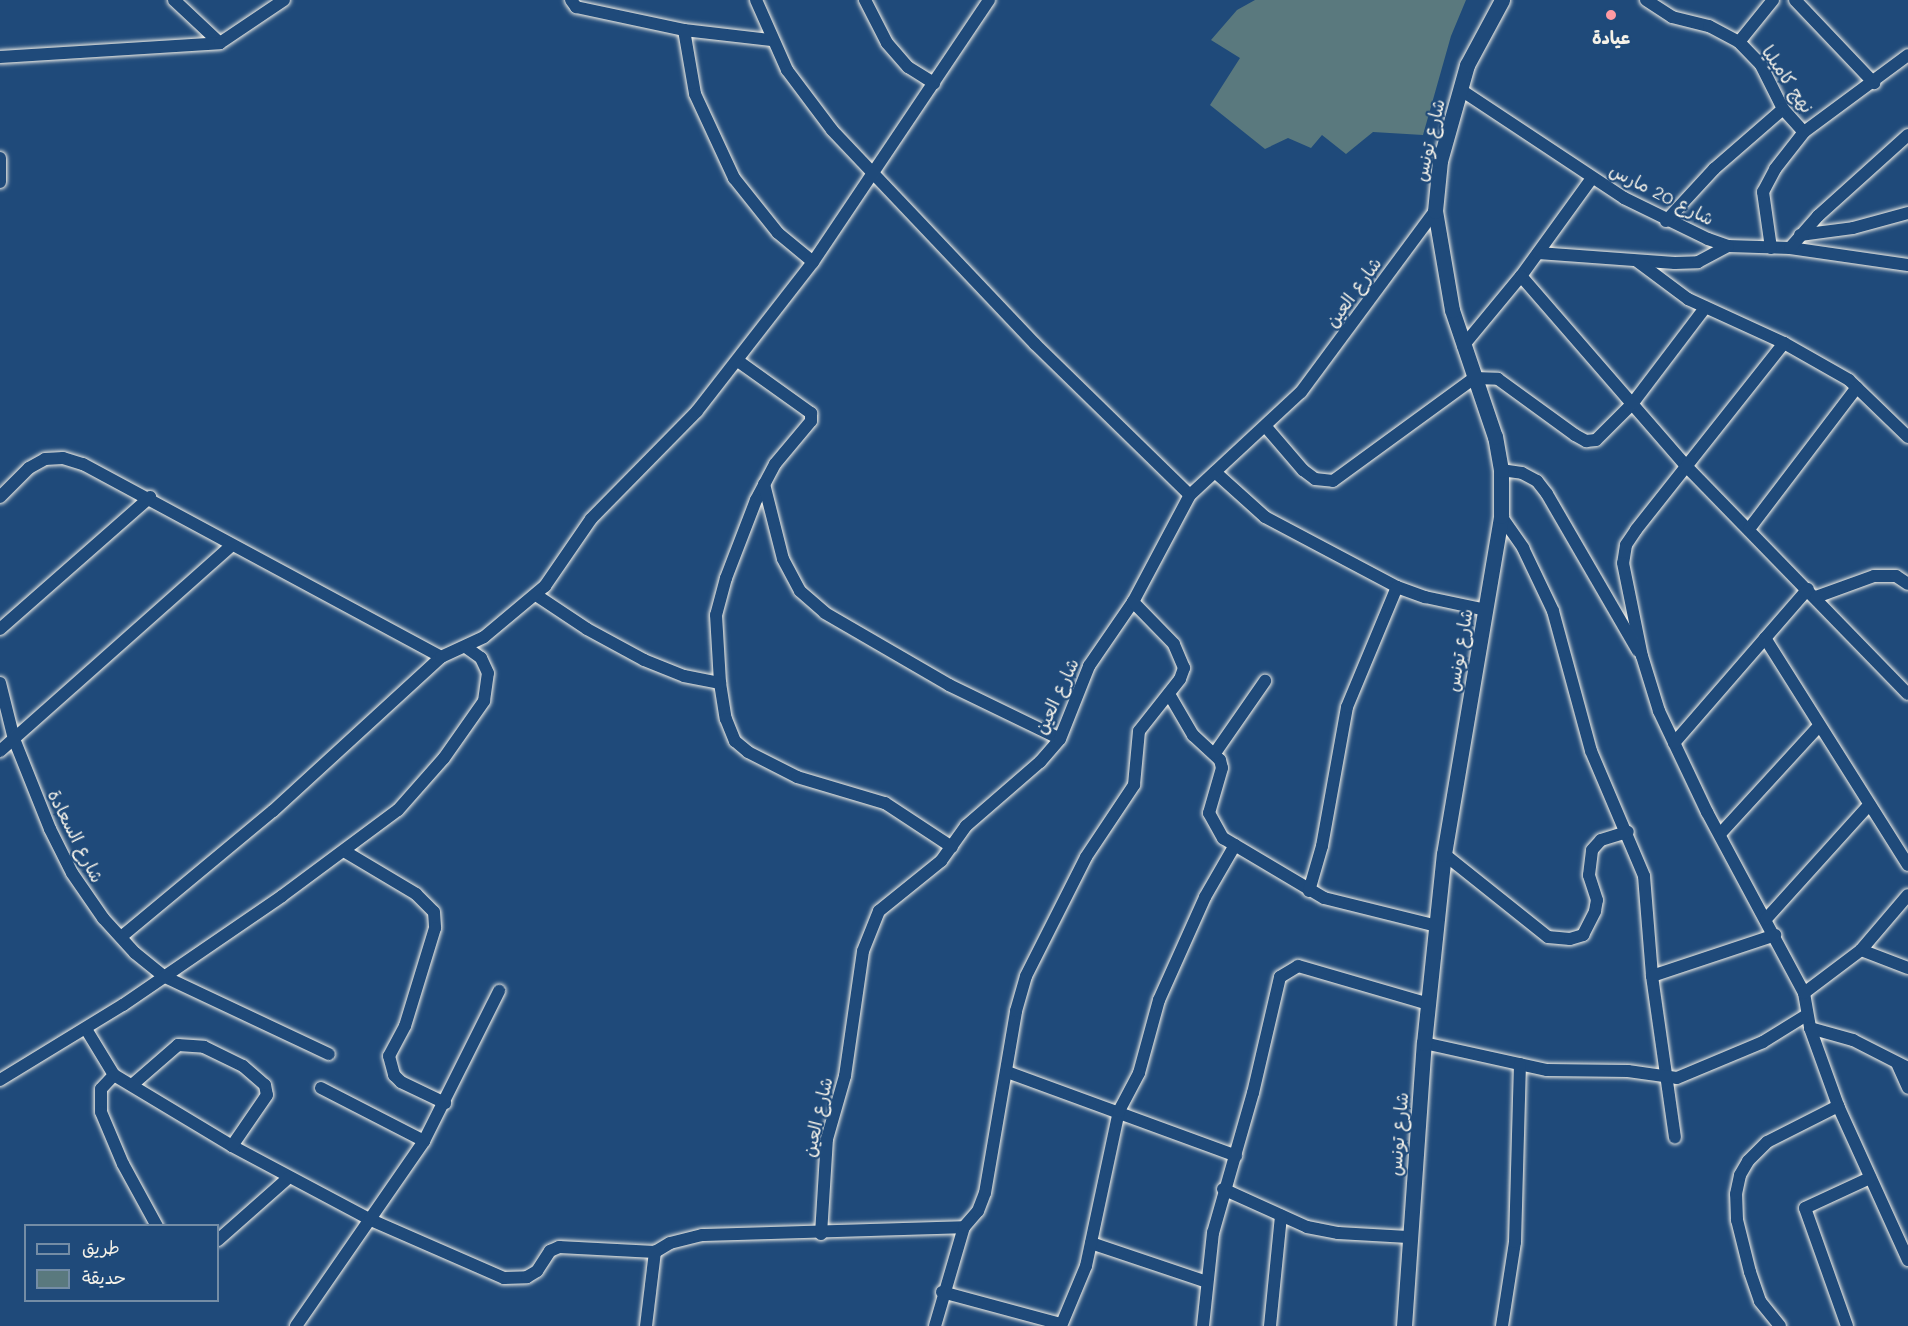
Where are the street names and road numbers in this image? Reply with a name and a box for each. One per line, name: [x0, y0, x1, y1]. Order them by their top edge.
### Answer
street label: نهج كاميليا: [1758, 41, 1818, 117]
street label: شارع تونس: [1409, 97, 1449, 183]
street label: شارع 20 مارس: [1606, 158, 1718, 230]
street label: شارع العين: [1320, 253, 1386, 331]
street label: شارع تونس: [1441, 607, 1477, 693]
street label: شارع العين: [1029, 655, 1083, 737]
street label: شارع السعادة: [43, 786, 109, 886]
street label: شارع العين: [797, 1075, 837, 1159]
street label: شارع تونس: [1384, 1091, 1412, 1177]

